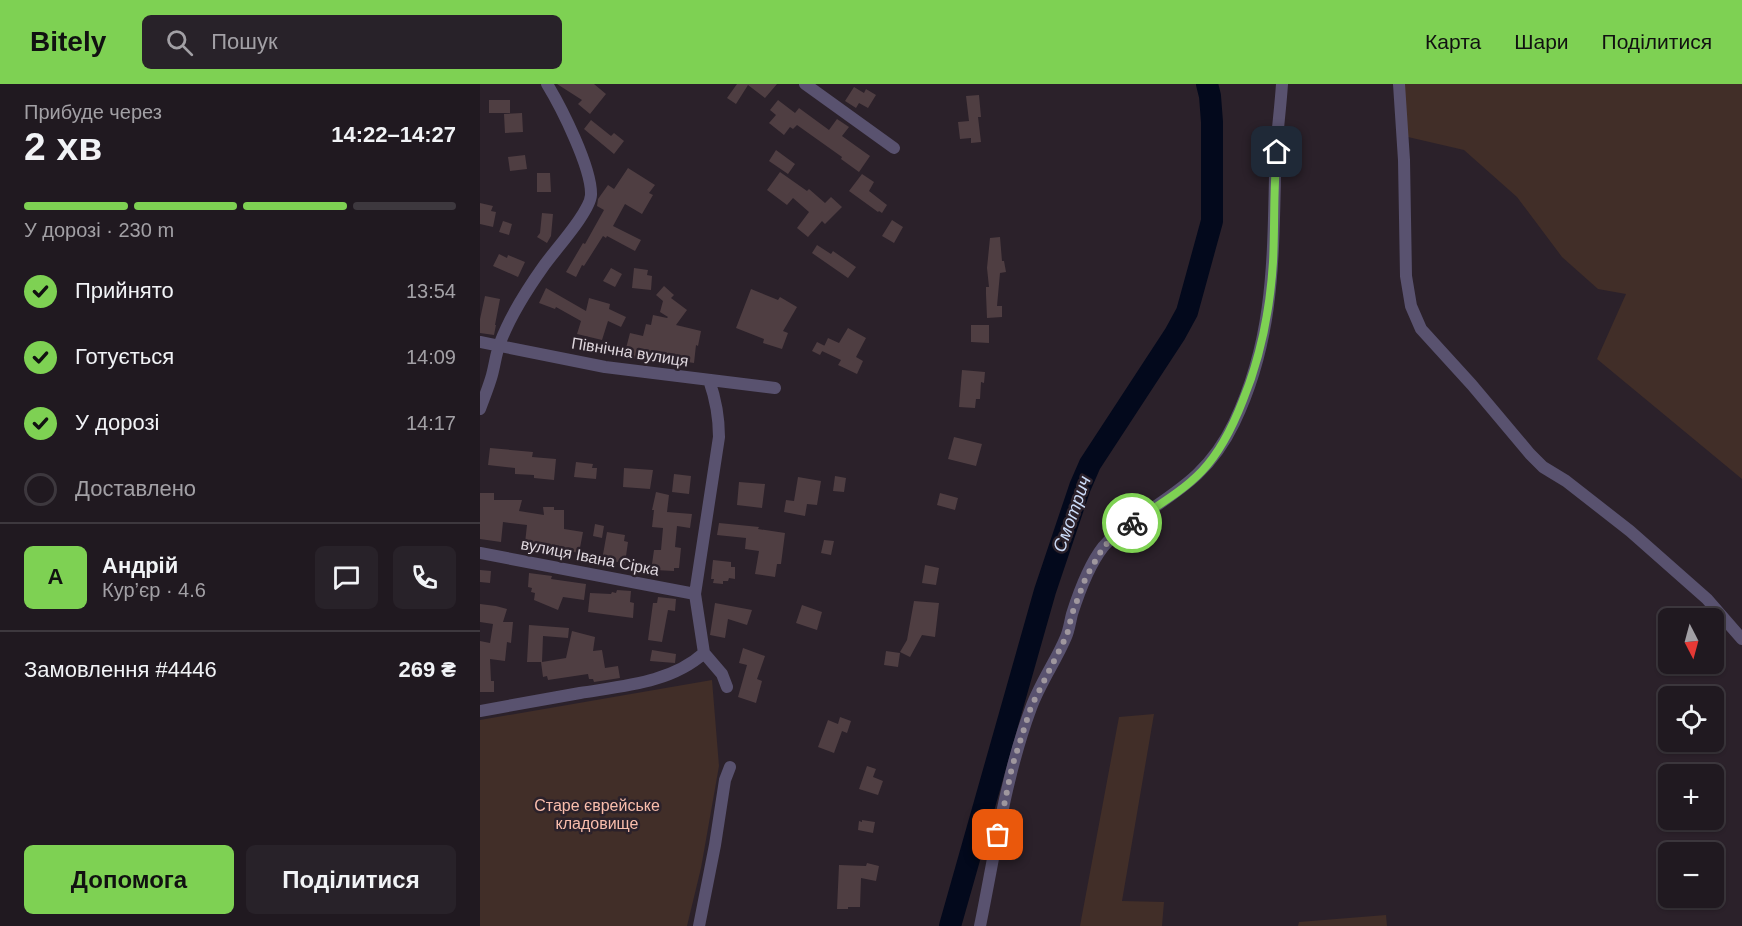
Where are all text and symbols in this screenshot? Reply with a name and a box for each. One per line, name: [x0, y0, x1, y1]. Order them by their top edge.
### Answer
search box: [142, 15, 562, 69]
text: Bitely: [30, 26, 106, 57]
icon: search: [163, 26, 196, 59]
text: Пошук: [211, 29, 278, 54]
text: Карта: [1425, 30, 1481, 53]
text: Шари: [1514, 30, 1569, 53]
text: Поділитися: [1602, 30, 1712, 53]
text: Прибуде через: [24, 101, 162, 123]
text: 14:22–14:27: [331, 122, 456, 147]
text: 2 хв: [24, 125, 102, 168]
pin: [1251, 126, 1302, 177]
icon: home: [1260, 135, 1293, 168]
text: У дорозі · 230 m: [24, 219, 174, 241]
icon: check: [24, 275, 57, 308]
text: Прийнято: [75, 278, 174, 303]
text: 13:54: [406, 280, 456, 302]
street label: Північна вулиця: [570, 334, 690, 370]
icon: check: [24, 341, 57, 374]
text: Готується: [75, 344, 174, 369]
text: 14:09: [406, 346, 456, 368]
icon: check: [24, 407, 57, 440]
text: У дорозі: [75, 410, 159, 435]
text: 14:17: [406, 412, 456, 434]
water label: Смотрич: [1049, 473, 1095, 555]
text: Доставлено: [75, 476, 196, 501]
courier: [1102, 493, 1162, 553]
icon: bike: [1116, 507, 1149, 540]
street label: вулиця Івана Сірка: [519, 535, 661, 579]
button: chat: [315, 546, 378, 609]
button: phone: [393, 546, 456, 609]
text: Андрій: [102, 553, 178, 578]
text: А: [48, 564, 63, 589]
text: Кур’єр · 4.6: [102, 579, 206, 601]
north arrow: [1658, 608, 1724, 674]
map controls: [1658, 608, 1724, 908]
text: Замовлення #4446: [24, 657, 217, 682]
text: 269 ₴: [399, 657, 456, 682]
button: locate: [1658, 686, 1724, 752]
button: +: [1658, 764, 1724, 830]
park label: Старе єврейське кладовище: [534, 797, 660, 832]
pin: [972, 809, 1023, 860]
icon: bag: [981, 818, 1014, 851]
button: −: [1658, 842, 1724, 908]
button: Допомога: [24, 845, 234, 914]
button: Поділитися: [246, 845, 456, 914]

